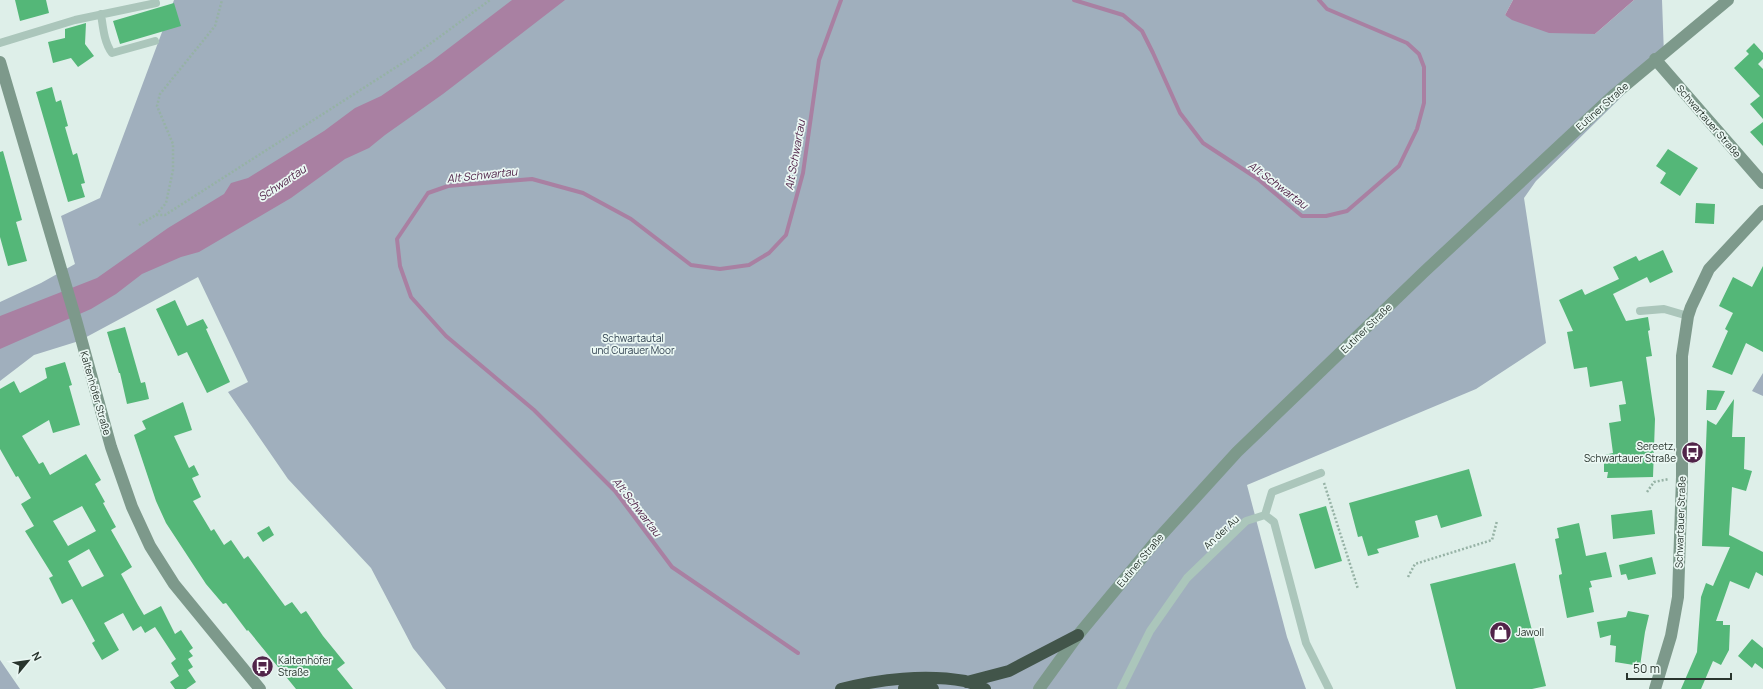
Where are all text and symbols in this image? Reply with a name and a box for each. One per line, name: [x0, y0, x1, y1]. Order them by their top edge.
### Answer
street label: Eutiner Straße: [1573, 79, 1631, 133]
street label: Schwartauer Straße: [1674, 82, 1745, 160]
water label: Alt Schwartau: [781, 117, 808, 191]
water label: Alt Schwartau: [1246, 157, 1312, 213]
water label: Schwartau: [255, 160, 310, 204]
water label: Alt Schwartau: [446, 163, 519, 186]
street label: Eutiner Straße: [1337, 300, 1395, 356]
park label: Schwartautal und Curauer Moor: [591, 331, 675, 357]
street label: Kaltenhöfer Straße: [77, 349, 115, 437]
place label: Sereetz, Schwartauer Straße: [1584, 439, 1676, 465]
bus stop icon: Sereetz, Schwartauer Straße: [1679, 439, 1705, 465]
water label: Alt Schwartau: [610, 474, 666, 540]
street label: Schwartauer Straße: [1671, 476, 1689, 568]
street label: An der Au: [1200, 512, 1242, 552]
street label: Eutiner Straße: [1113, 530, 1167, 590]
shop icon: Jawoll: [1487, 619, 1513, 645]
place label: Jawoll: [1516, 625, 1544, 639]
north arrow: [8, 641, 48, 681]
text: N: [29, 649, 46, 663]
bus stop icon: Kaltenhöfer Straße: [250, 653, 276, 679]
place label: Kaltenhöfer Straße: [278, 653, 332, 679]
scale bar: [1627, 655, 1731, 681]
text: 50 m: [1633, 660, 1660, 677]

